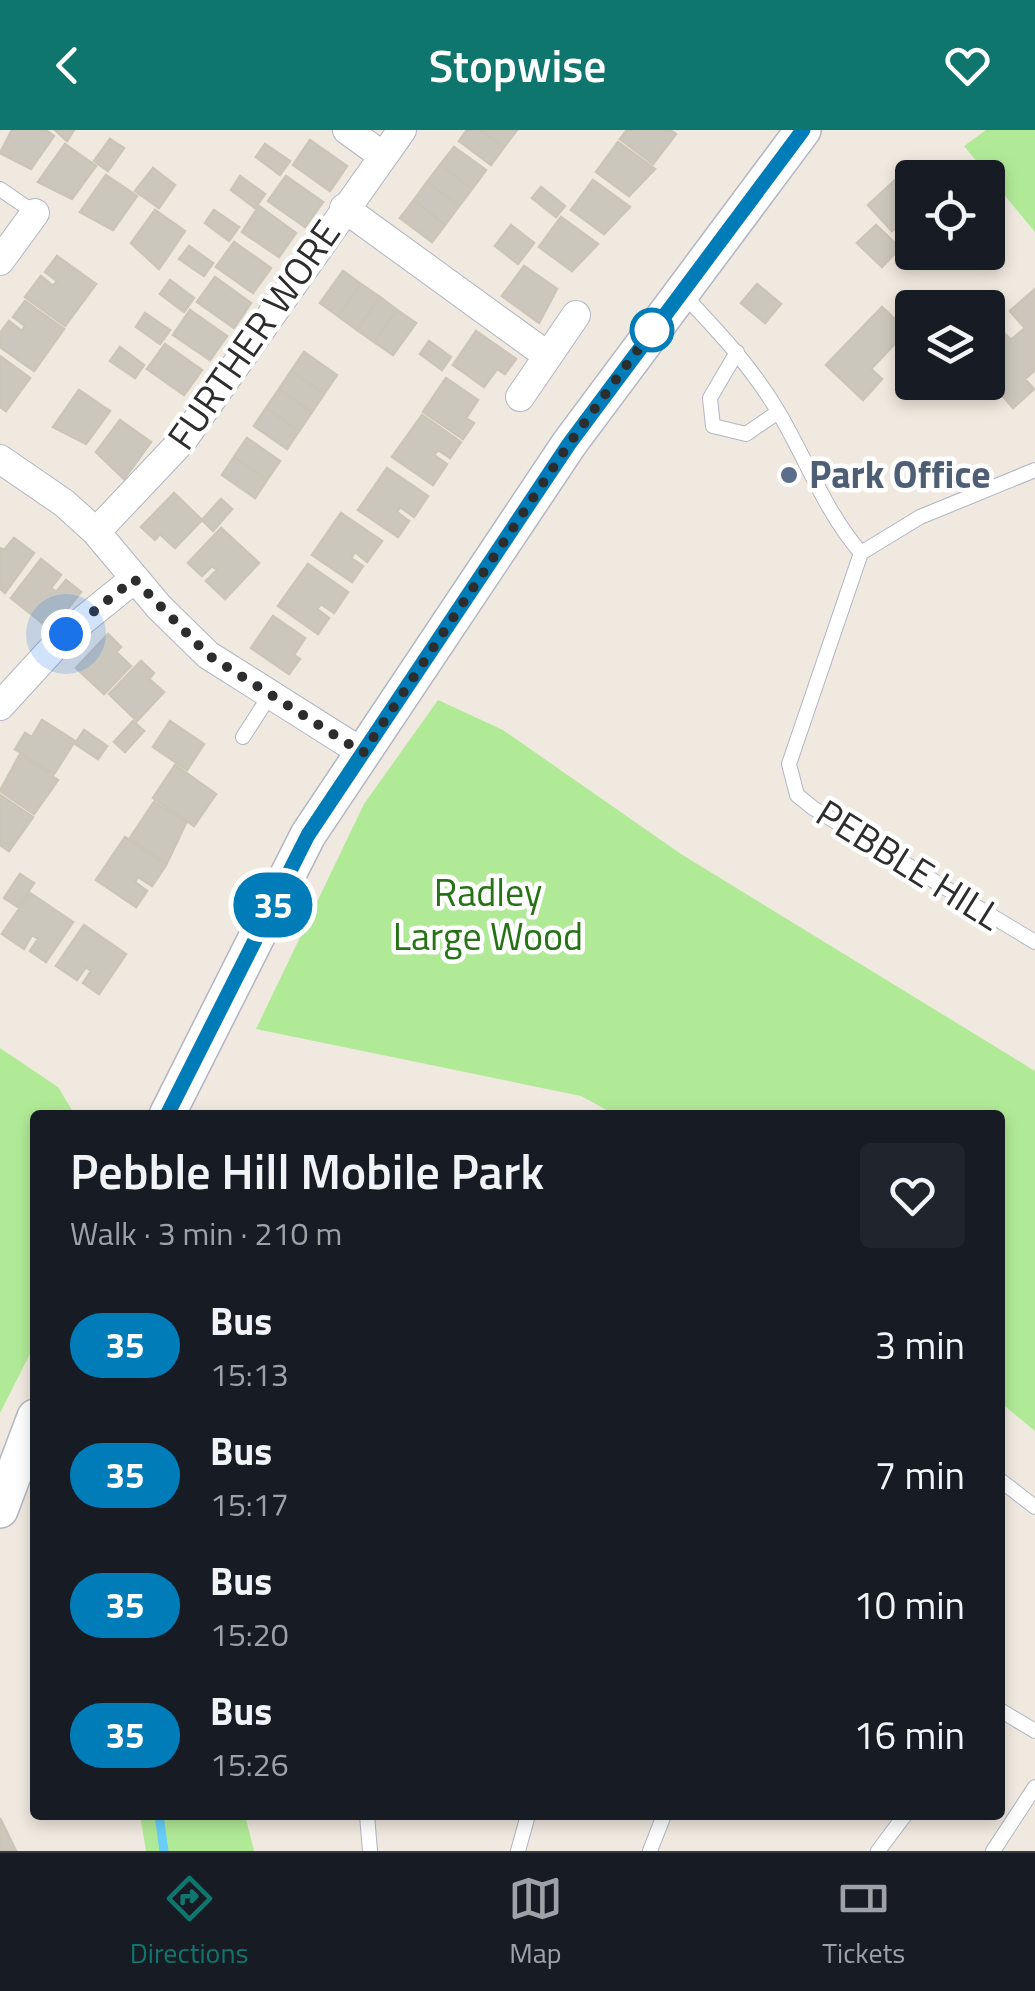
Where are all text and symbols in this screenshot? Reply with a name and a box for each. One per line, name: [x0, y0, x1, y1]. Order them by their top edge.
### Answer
text: Stopwise: [429, 31, 606, 99]
icon: back: [40, 38, 95, 93]
icon: heart: [940, 38, 995, 93]
map controls: [895, 160, 1005, 400]
button: locate: [895, 160, 1005, 270]
street label: FURTHER WORE: [152, 208, 354, 461]
button: layers: [895, 290, 1005, 400]
unlabelled marker: [631, 309, 673, 351]
place label: Park Office: [809, 445, 991, 503]
marker: Park Office: [778, 464, 800, 486]
your location: [41, 609, 91, 659]
street label: PEBBLE HILL: [805, 784, 1014, 944]
park label: Radley Large Wood: [393, 863, 583, 965]
line badge: 35: [228, 872, 318, 938]
text: 35: [253, 878, 293, 932]
text: Pebble Hill Mobile Park: [70, 1135, 544, 1208]
button: heart: [860, 1143, 965, 1248]
text: Walk · 3 min · 210 m: [70, 1209, 342, 1257]
text: Bus: [210, 1292, 272, 1350]
text: 3 min: [875, 1316, 965, 1374]
text: 35: [105, 1318, 145, 1372]
text: 15:13: [210, 1350, 289, 1398]
text: Bus: [210, 1422, 272, 1480]
text: 7 min: [875, 1446, 965, 1504]
text: 35: [105, 1448, 145, 1502]
text: 15:17: [210, 1480, 289, 1528]
text: Bus: [210, 1552, 272, 1610]
text: 10 min: [854, 1576, 965, 1634]
text: 35: [105, 1578, 145, 1632]
text: 15:20: [210, 1610, 289, 1658]
text: Bus: [210, 1682, 272, 1740]
text: 16 min: [854, 1706, 965, 1764]
text: 35: [105, 1708, 145, 1762]
text: 15:26: [210, 1740, 289, 1788]
tab: Directions: [130, 1871, 248, 1974]
tab: Map: [508, 1871, 563, 1974]
tab: Tickets: [822, 1871, 905, 1974]

